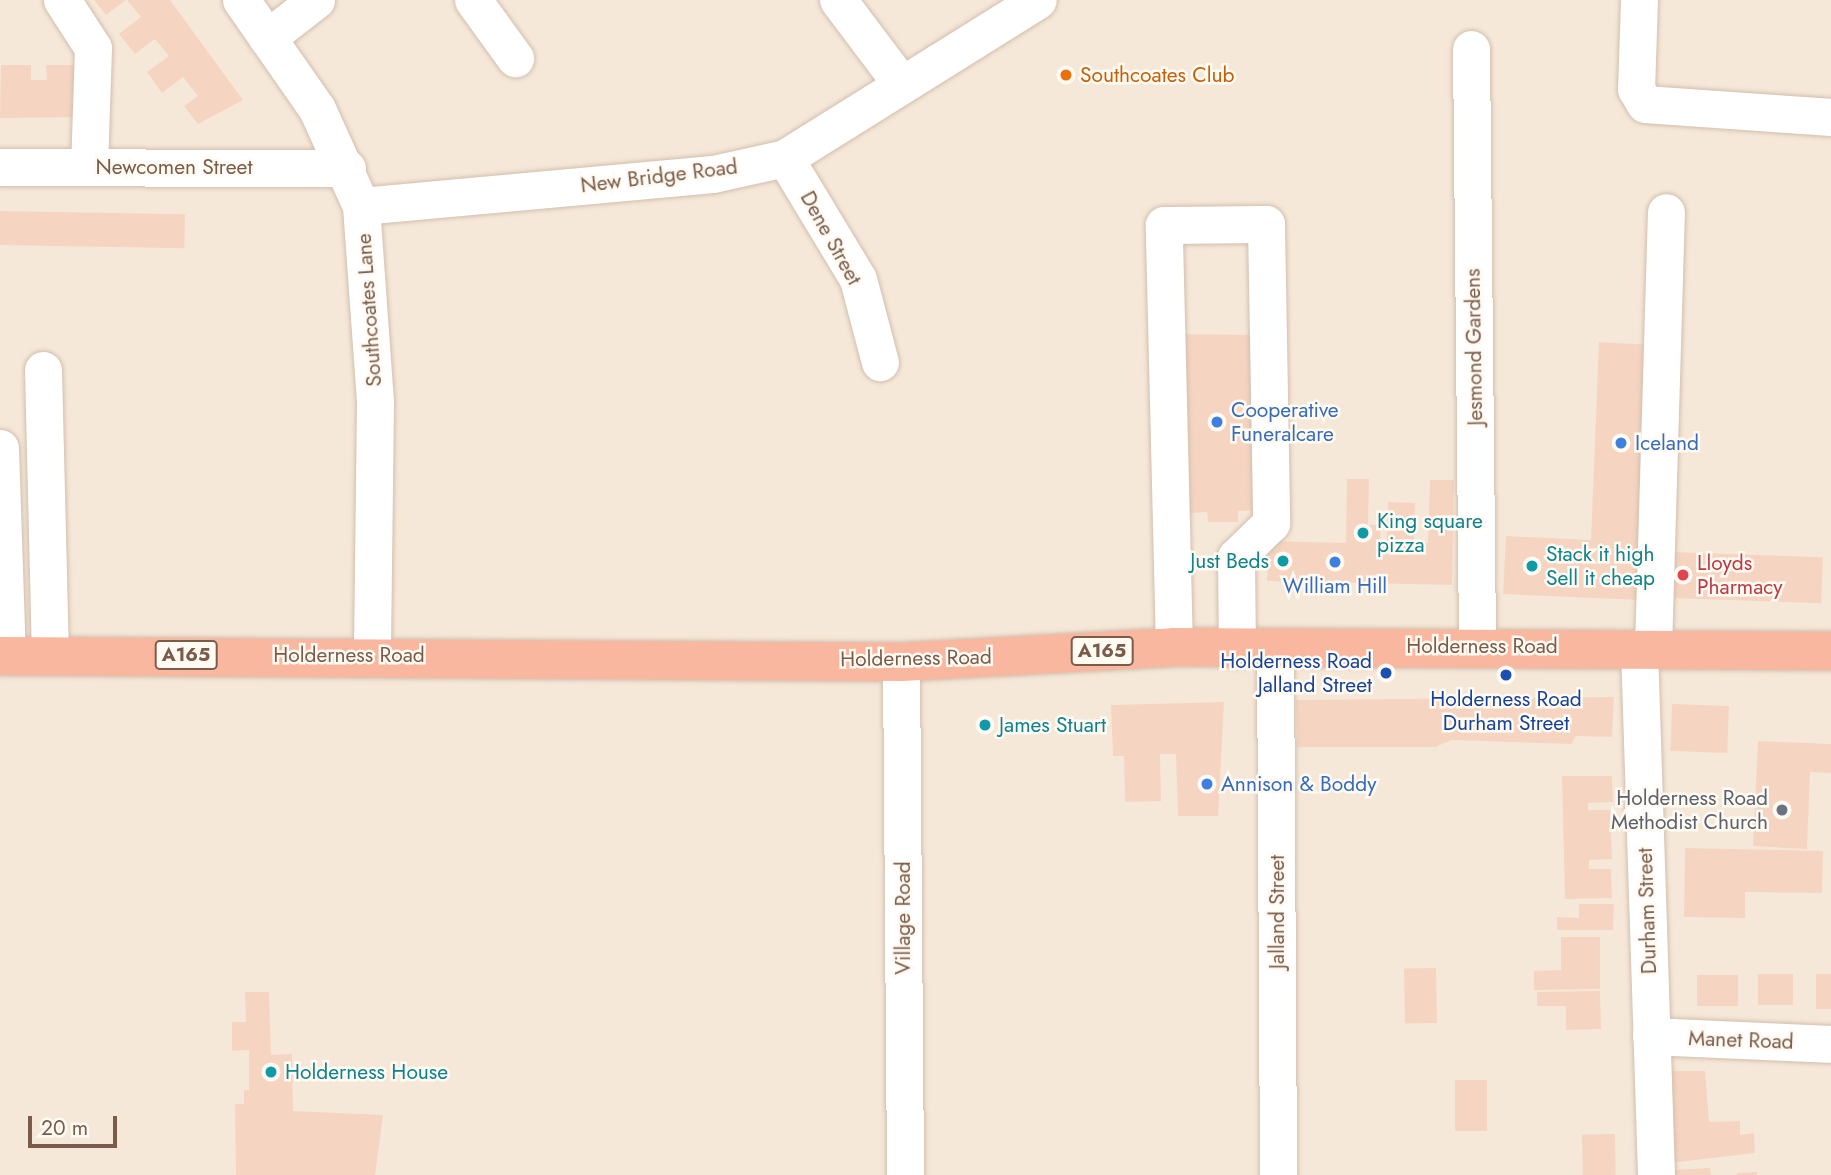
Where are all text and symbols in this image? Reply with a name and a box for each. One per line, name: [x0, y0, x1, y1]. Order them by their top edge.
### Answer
place label: Southcoates Club: [1080, 62, 1234, 88]
marker: Southcoates Club: [1058, 67, 1074, 83]
street label: Newcomen Street: [96, 154, 252, 180]
street label: New Bridge Road: [579, 154, 739, 198]
street label: Dene Street: [795, 187, 867, 289]
street label: Southcoates Lane: [351, 232, 387, 388]
street label: Jesmond Gardens: [1460, 268, 1488, 426]
place label: Cooperative Funeralcare: [1231, 397, 1339, 447]
marker: Cooperative Funeralcare: [1209, 414, 1225, 430]
place label: Iceland: [1635, 430, 1699, 456]
marker: Iceland: [1613, 435, 1629, 451]
place label: King square pizza: [1377, 508, 1483, 558]
marker: King square pizza: [1355, 525, 1371, 541]
place label: Stack it high Sell it cheap: [1546, 541, 1655, 591]
place label: Just Beds: [1190, 548, 1269, 574]
place label: Lloyds Pharmacy: [1697, 550, 1783, 600]
marker: Just Beds: [1275, 553, 1291, 569]
marker: William Hill: [1327, 554, 1343, 570]
marker: Stack it high Sell it cheap: [1524, 558, 1540, 574]
marker: Lloyds Pharmacy: [1675, 567, 1691, 583]
place label: William Hill: [1283, 573, 1387, 599]
street label: Holderness Road: [1406, 633, 1558, 659]
road number: A165: [1070, 636, 1134, 666]
road number: A165: [154, 640, 218, 670]
street label: Holderness Road: [273, 642, 425, 668]
street label: Holderness Road: [840, 644, 992, 672]
place label: Holderness Road Jalland Street: [1220, 648, 1372, 698]
marker: Holderness Road Jalland Street: [1378, 665, 1394, 681]
marker: Holderness Road Durham Street: [1498, 667, 1514, 683]
place label: Holderness Road Durham Street: [1430, 686, 1582, 736]
place label: James Stuart: [999, 712, 1106, 738]
marker: James Stuart: [977, 717, 993, 733]
place label: Annison & Boddy: [1221, 771, 1376, 797]
marker: Annison & Boddy: [1199, 776, 1215, 792]
place label: Holderness Road Methodist Church: [1611, 785, 1768, 835]
marker: Holderness Road Methodist Church: [1774, 802, 1790, 818]
street label: Durham Street: [1632, 847, 1662, 975]
street label: Jalland Street: [1264, 855, 1290, 969]
street label: Village Road: [890, 861, 916, 975]
street label: Manet Road: [1688, 1026, 1794, 1054]
place label: Holderness House: [285, 1059, 448, 1085]
marker: Holderness House: [263, 1064, 279, 1080]
scale bar: [32, 1102, 121, 1146]
text: 20 m: [41, 1113, 88, 1143]

